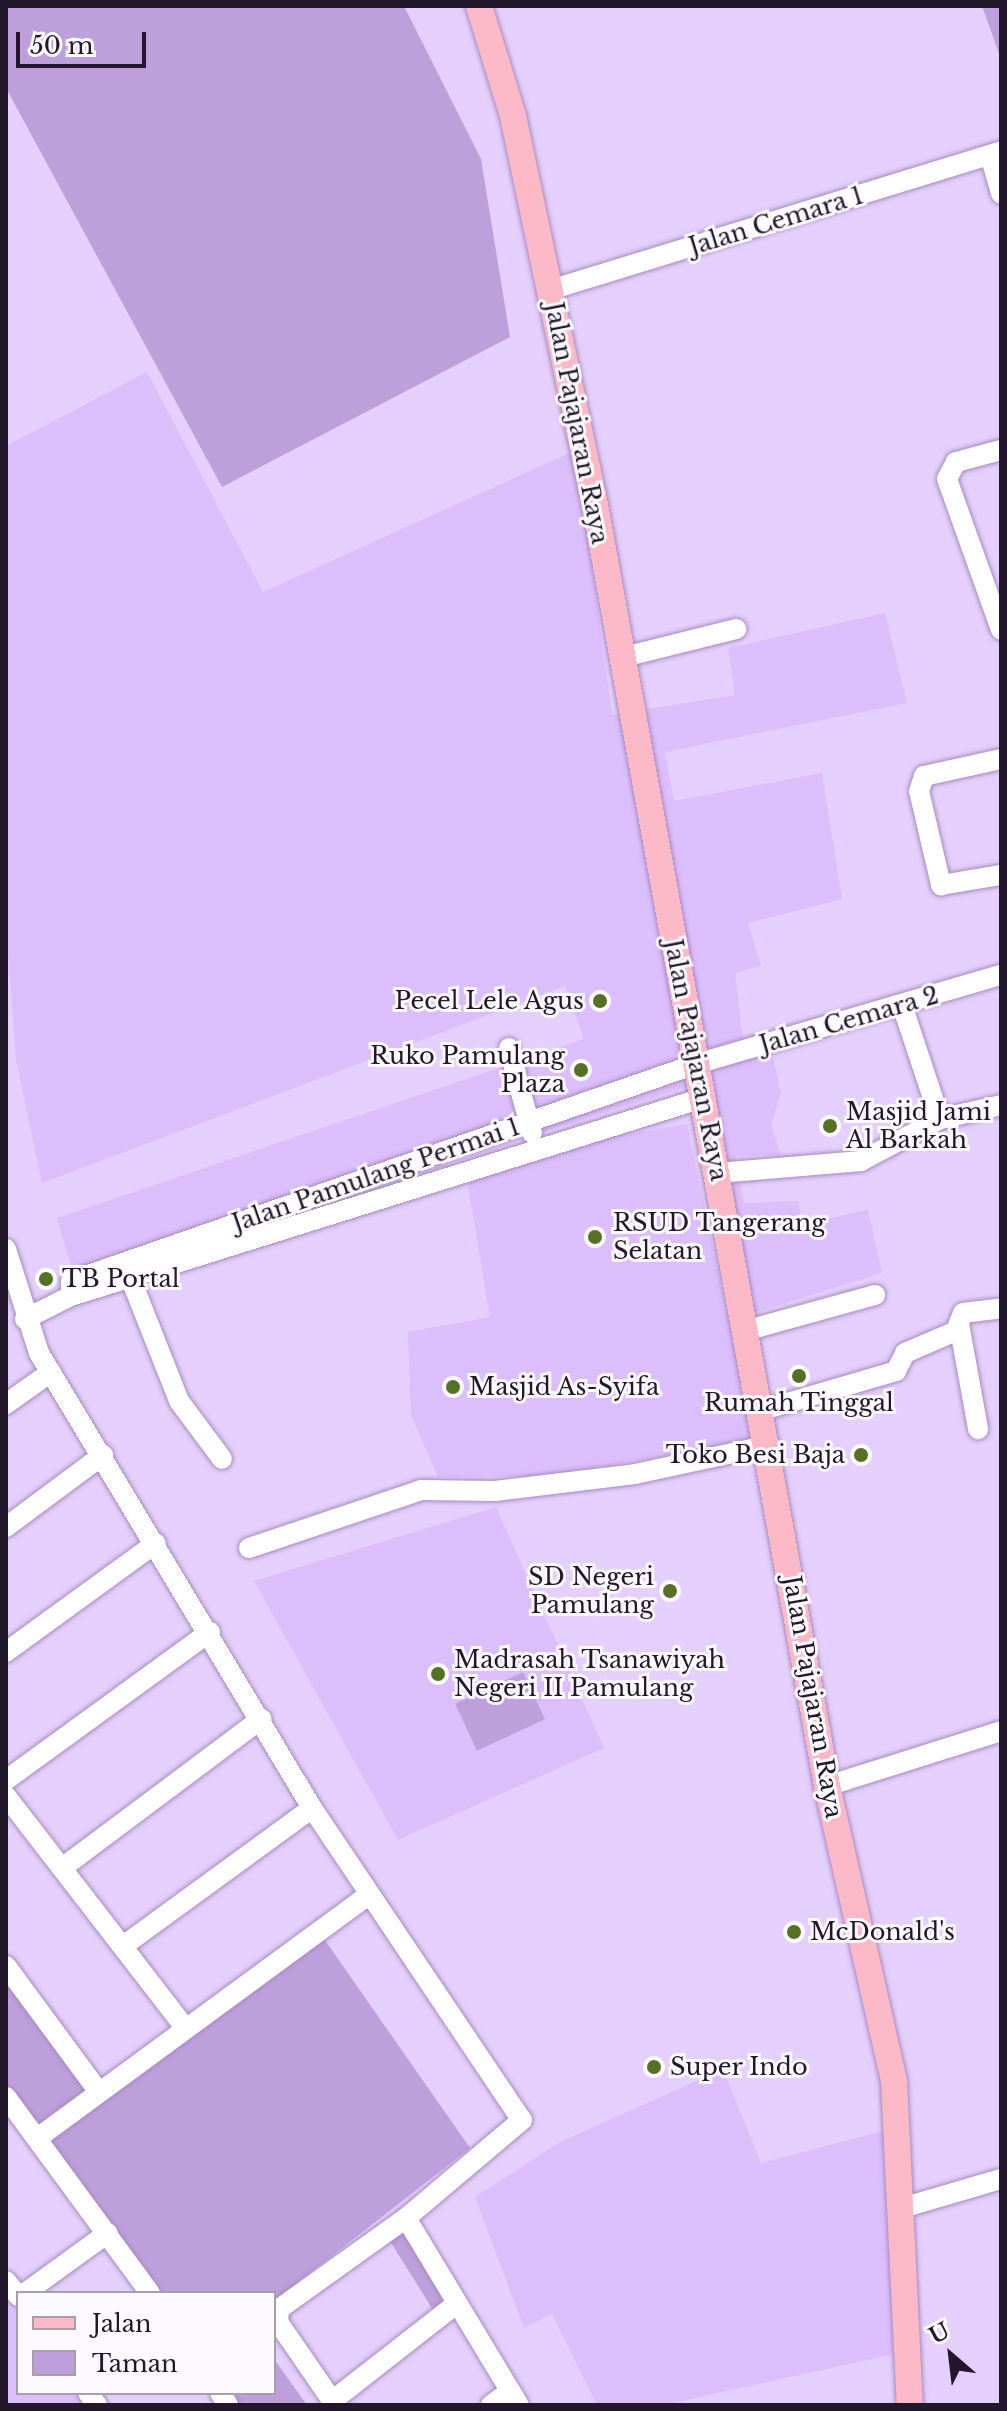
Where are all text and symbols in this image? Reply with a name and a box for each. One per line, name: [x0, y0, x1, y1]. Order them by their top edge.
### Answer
scale bar: [20, 16, 150, 66]
text: 50 m: [30, 31, 93, 60]
street label: Jalan Cemara 1: [685, 181, 867, 261]
street label: Jalan Pajajaran Raya: [539, 300, 615, 546]
street label: Jalan Pajajaran Raya: [658, 937, 734, 1183]
street label: Jalan Cemara 2: [756, 981, 942, 1059]
place label: Pecel Lele Agus: [394, 987, 584, 1015]
marker: Pecel Lele Agus: [591, 992, 609, 1010]
place label: Ruko Pamulang Plaza: [370, 1042, 565, 1098]
marker: Ruko Pamulang Plaza: [572, 1061, 590, 1079]
place label: Masjid Jami Al Barkah: [846, 1098, 991, 1154]
street label: Jalan Pamulang Permai 1: [228, 1112, 524, 1238]
marker: Masjid Jami Al Barkah: [821, 1117, 839, 1135]
place label: RSUD Tangerang Selatan: [613, 1209, 826, 1265]
marker: RSUD Tangerang Selatan: [584, 1226, 606, 1248]
place label: TB Portal: [62, 1265, 180, 1293]
marker: TB Portal: [37, 1270, 55, 1288]
marker: Rumah Tinggal: [790, 1367, 808, 1385]
place label: Masjid As-Syifa: [469, 1373, 660, 1401]
marker: Masjid As-Syifa: [444, 1378, 462, 1396]
place label: Rumah Tinggal: [704, 1389, 894, 1417]
place label: Toko Besi Baja: [666, 1441, 845, 1469]
marker: Toko Besi Baja: [852, 1446, 870, 1464]
place label: SD Negeri Pamulang: [528, 1563, 654, 1619]
street label: Jalan Pajajaran Raya: [778, 1574, 848, 1820]
marker: SD Negeri Pamulang: [661, 1582, 679, 1600]
place label: Madrasah Tsanawiyah Negeri II Pamulang: [454, 1646, 726, 1702]
marker: Madrasah Tsanawiyah Negeri II Pamulang: [429, 1665, 447, 1683]
place label: McDonald's: [810, 1918, 955, 1946]
marker: McDonald's: [785, 1923, 803, 1941]
place label: Super Indo: [670, 2053, 808, 2081]
marker: Super Indo: [645, 2058, 663, 2076]
legend: [16, 2291, 276, 2395]
text: Jalan: [92, 2309, 152, 2338]
north arrow: [911, 2315, 991, 2395]
text: U: [925, 2317, 954, 2350]
text: Taman: [92, 2349, 178, 2378]

